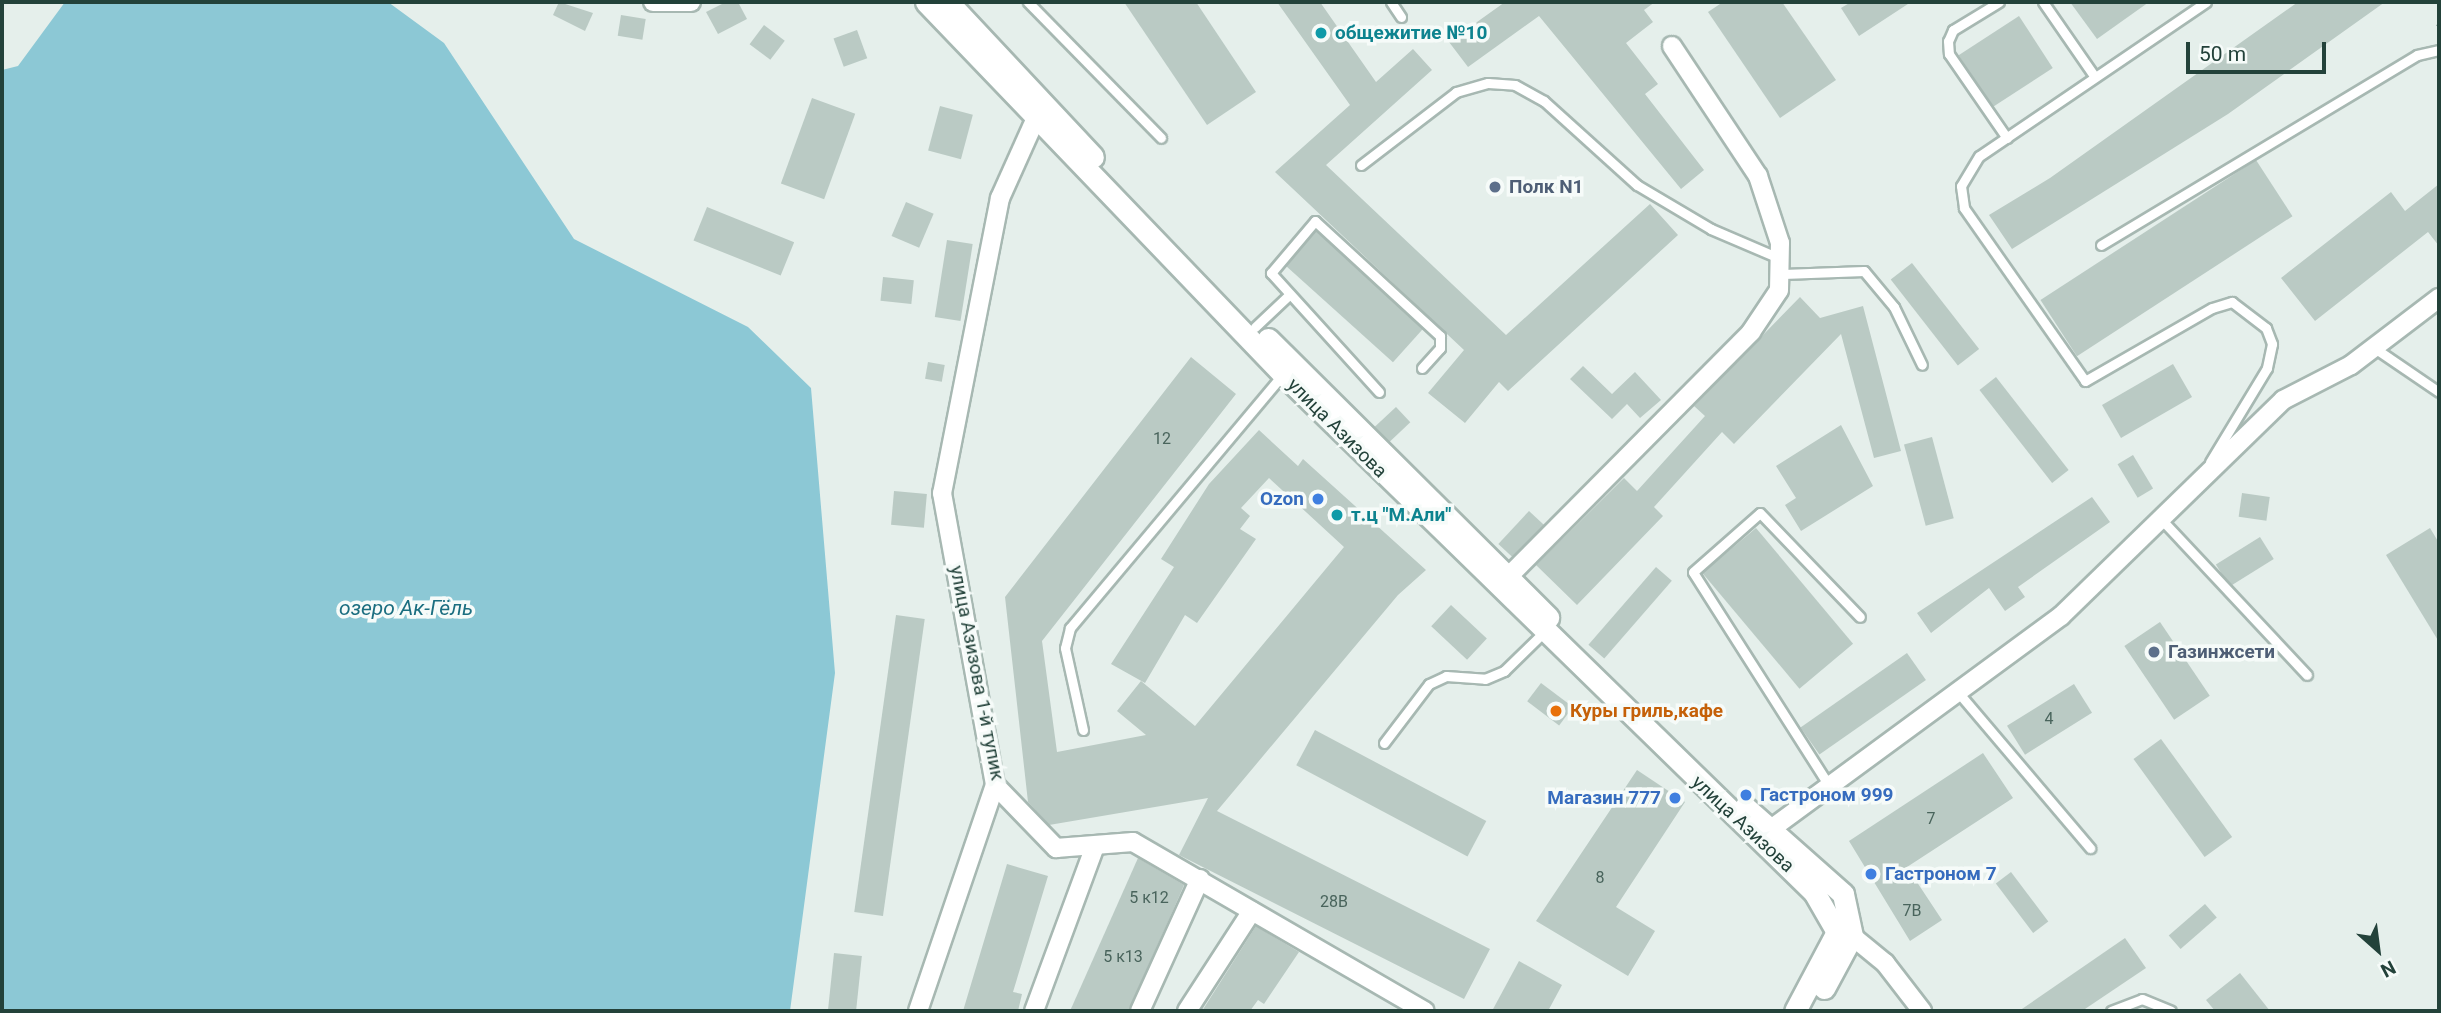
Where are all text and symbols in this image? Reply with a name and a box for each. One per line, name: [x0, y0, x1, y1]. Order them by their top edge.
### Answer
place label: общежитие №10: [1335, 22, 1487, 44]
marker: общежитие №10: [1313, 25, 1329, 41]
scale bar: [2189, 28, 2329, 72]
text: 50 m: [2199, 42, 2246, 66]
place label: Полк N1: [1509, 176, 1584, 198]
marker: Полк N1: [1487, 179, 1503, 195]
street label: улица Азизова: [1282, 373, 1392, 483]
house number: 12: [1153, 429, 1171, 449]
place label: Ozon: [1260, 488, 1304, 510]
marker: Ozon: [1310, 491, 1326, 507]
place label: т.ц "М.Али": [1351, 504, 1451, 526]
marker: т.ц "М.Али": [1329, 507, 1345, 523]
street label: улица Азизова 1-й тупик: [945, 564, 1009, 782]
water label: озеро Ак-Гёль: [339, 595, 473, 621]
place label: Газинжсети: [2168, 641, 2275, 663]
marker: Газинжсети: [2146, 644, 2162, 660]
place label: Куры гриль,кафе: [1570, 700, 1723, 722]
marker: Куры гриль,кафе: [1548, 703, 1564, 719]
house number: 4: [2045, 709, 2053, 729]
street label: улица Азизова: [1687, 771, 1799, 877]
place label: Гастроном 999: [1760, 784, 1893, 806]
place label: Магазин 777: [1547, 787, 1661, 809]
marker: Гастроном 999: [1738, 787, 1754, 803]
marker: Магазин 777: [1667, 790, 1683, 806]
house number: 7: [1927, 809, 1935, 829]
place label: Гастроном 7: [1885, 863, 1997, 885]
marker: Гастроном 7: [1863, 866, 1879, 882]
house number: 8: [1596, 868, 1604, 888]
house number: 5 к12: [1129, 888, 1169, 908]
house number: 28В: [1320, 892, 1348, 912]
house number: 7В: [1903, 901, 1921, 921]
north arrow: [2343, 915, 2413, 985]
house number: 5 к13: [1103, 947, 1143, 967]
text: N: [2377, 956, 2399, 982]

